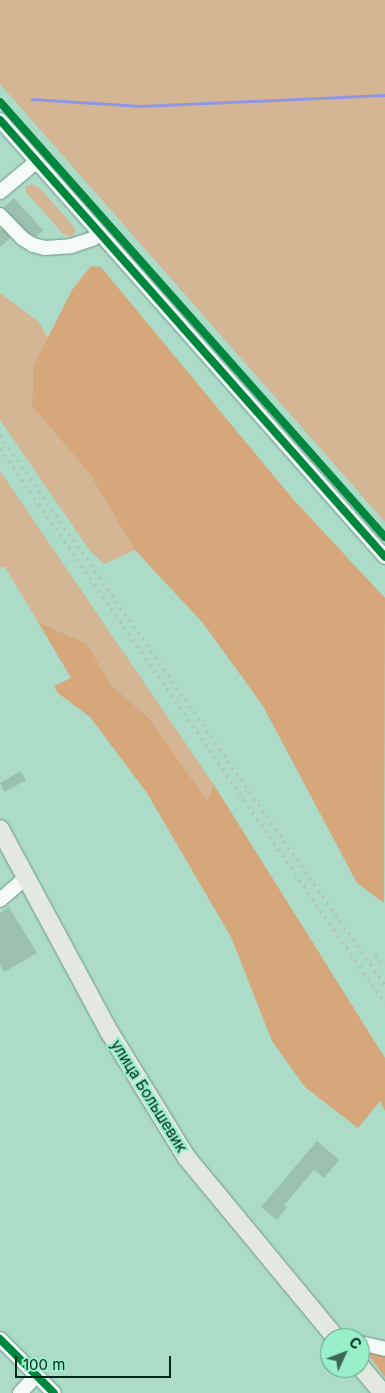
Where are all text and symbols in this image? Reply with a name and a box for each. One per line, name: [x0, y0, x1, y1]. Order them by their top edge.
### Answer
street label: улица Большевик: [107, 1036, 191, 1156]
north arrow: [320, 1328, 370, 1378]
text: С: [346, 1334, 365, 1353]
scale bar: [18, 1346, 174, 1378]
text: 100 m: [23, 1355, 65, 1374]

